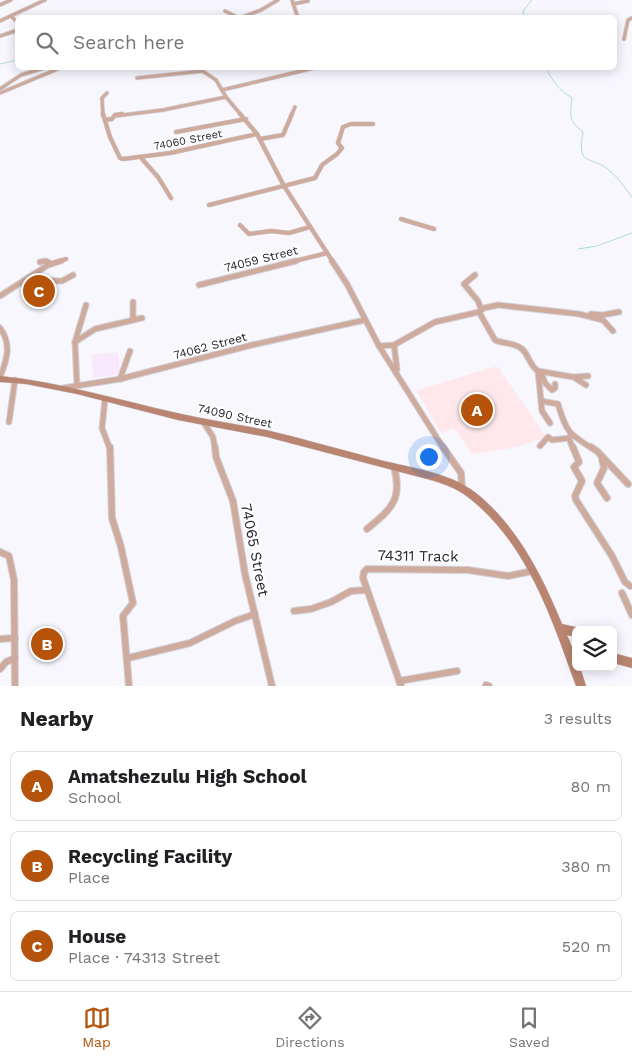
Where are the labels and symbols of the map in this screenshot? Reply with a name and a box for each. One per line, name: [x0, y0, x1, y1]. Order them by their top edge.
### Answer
street label: 74060 Street: [153, 127, 224, 153]
street label: 74059 Street: [223, 243, 299, 275]
pin: C: [23, 272, 55, 310]
street label: 74062 Street: [172, 330, 248, 362]
pin: A: [461, 391, 493, 429]
street label: 74090 Street: [196, 401, 274, 431]
your location: [416, 444, 442, 470]
street label: 74065 Street: [237, 502, 273, 599]
street label: 74311 Track: [377, 546, 459, 566]
pin: B: [31, 625, 63, 663]

